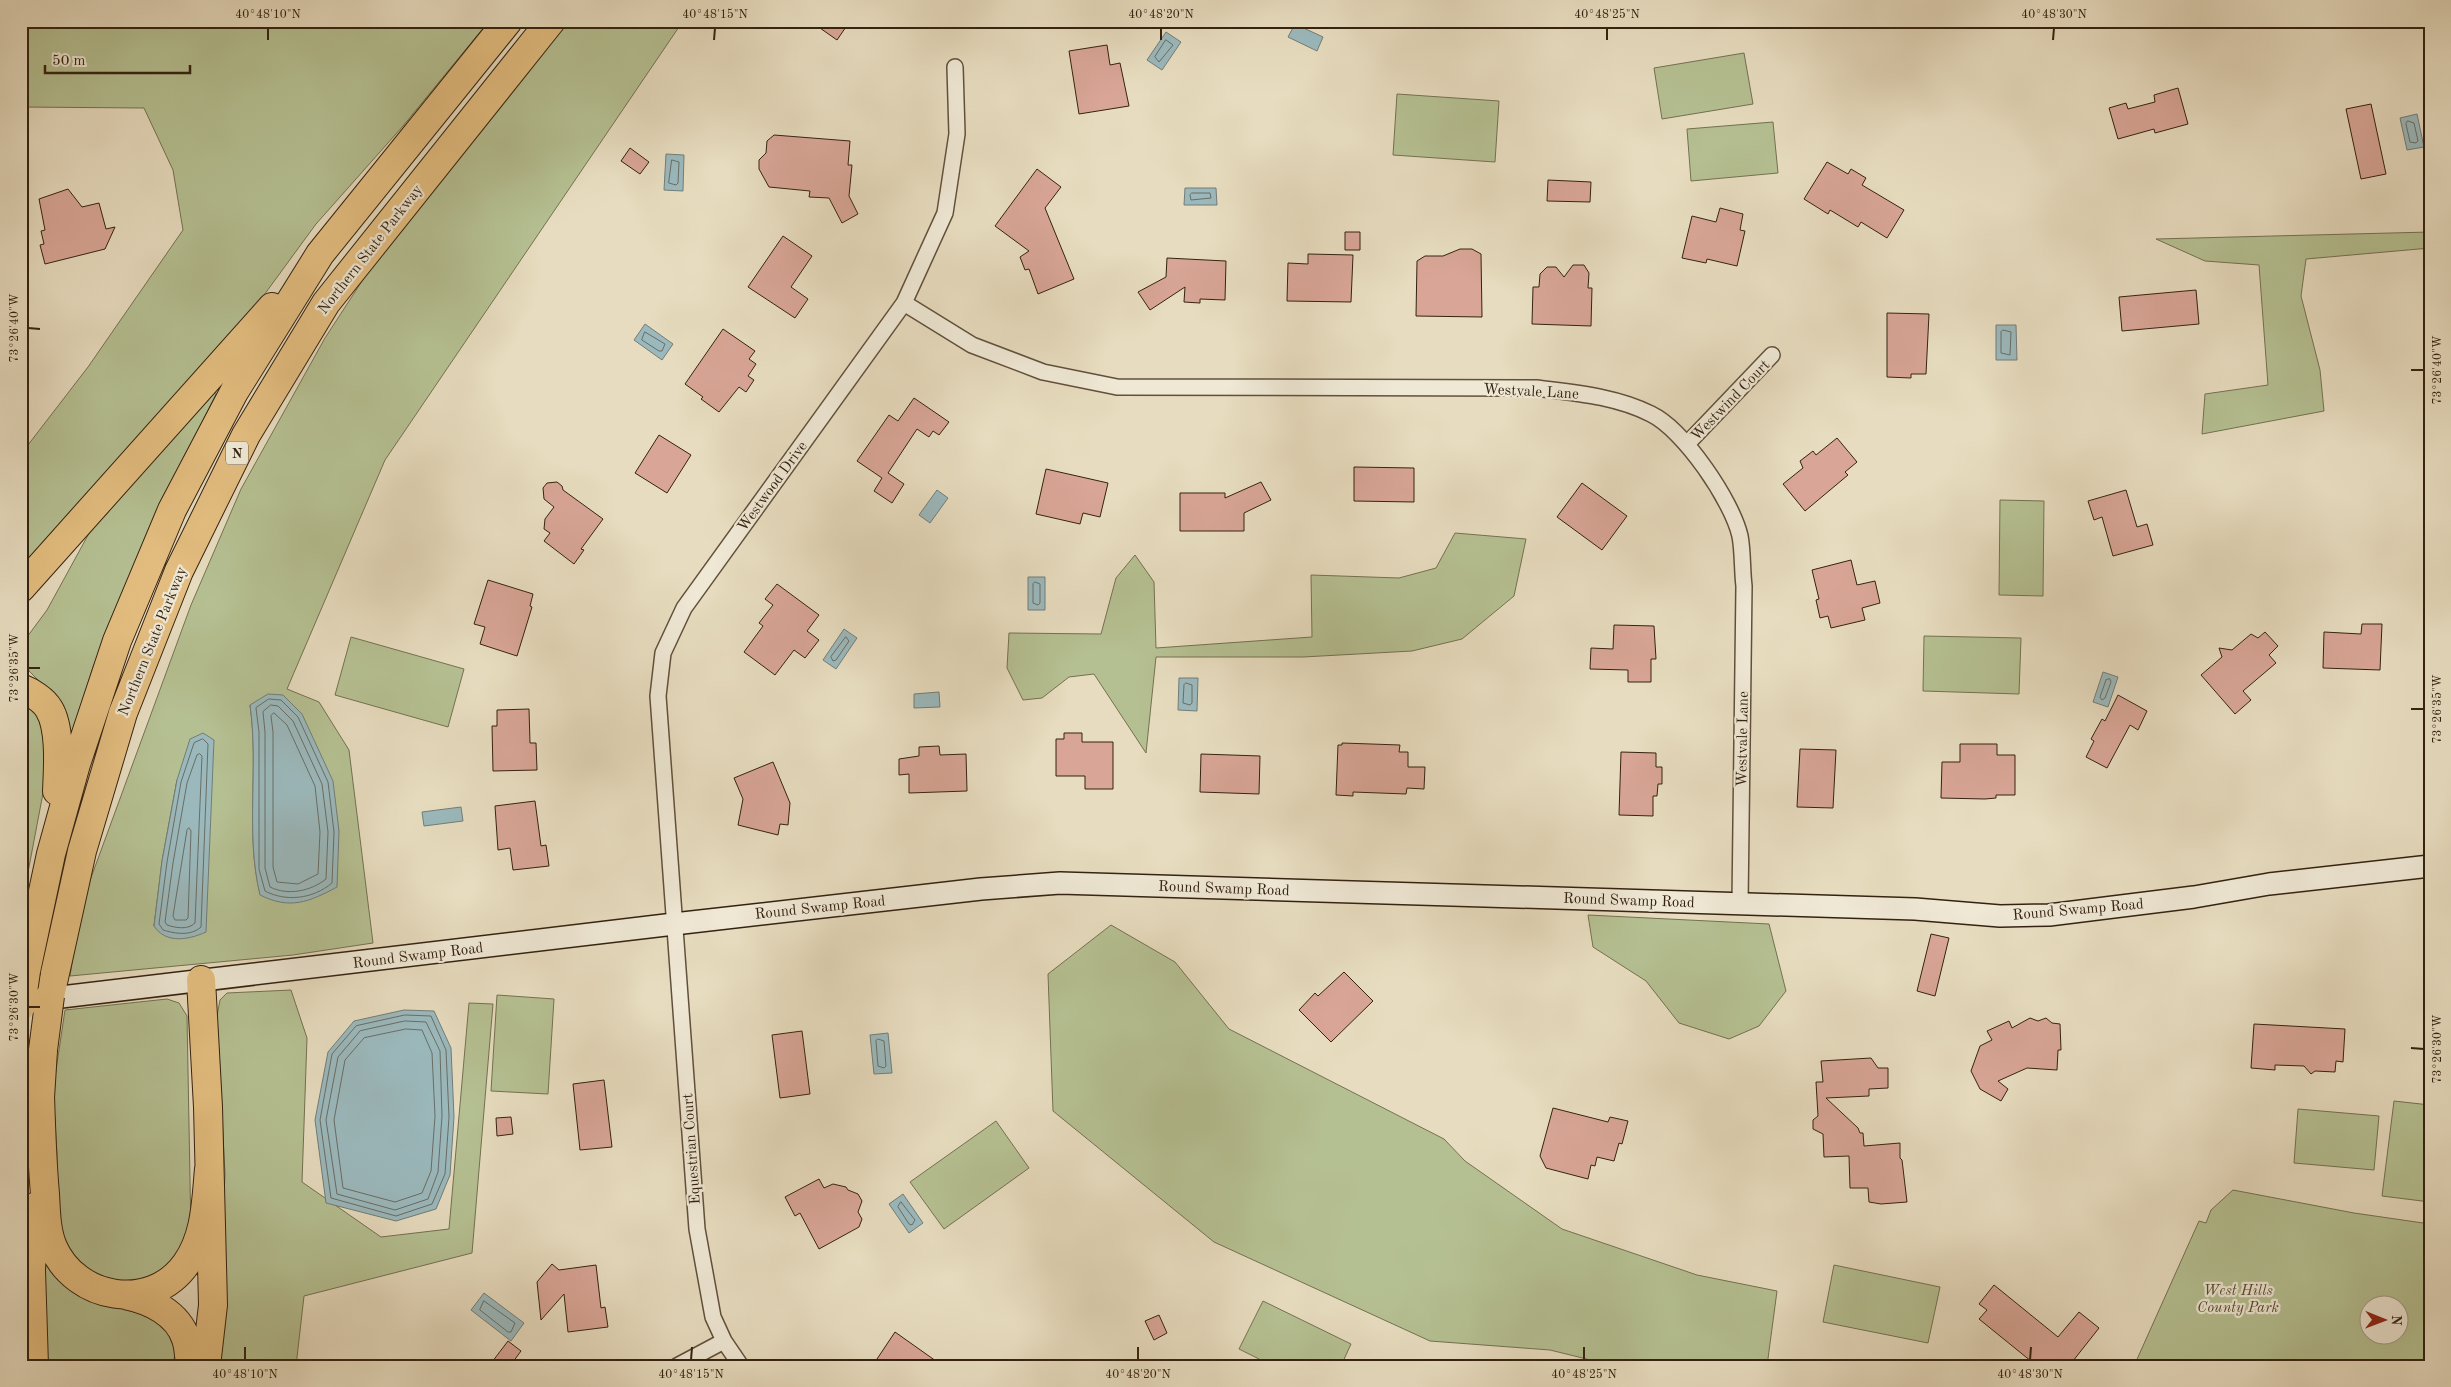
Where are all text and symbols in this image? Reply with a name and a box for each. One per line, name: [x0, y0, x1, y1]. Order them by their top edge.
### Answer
text: 40°48'15"N: [682, 8, 748, 21]
text: 40°48'25"N: [1574, 8, 1640, 21]
text: 40°48'10"N: [235, 9, 301, 21]
text: 40°48'20"N: [1128, 9, 1194, 21]
text: 40°48'30"N: [2021, 9, 2087, 21]
scale bar: [45, 42, 190, 74]
text: 50 m: [52, 54, 86, 69]
street label: Northern State Parkway: [316, 182, 426, 317]
text: 73°26'40"W: [9, 293, 21, 363]
text: 73°26'40"W: [2432, 335, 2444, 405]
street label: Westwind Court: [1689, 358, 1773, 444]
street label: Westvale Lane: [1483, 383, 1579, 402]
street label: Westwood Drive: [736, 439, 811, 535]
road number: N: [226, 442, 248, 464]
street label: Northern State Parkway: [117, 565, 190, 718]
text: 73°26'35"W: [8, 633, 21, 703]
text: 73°26'35"W: [2431, 674, 2444, 744]
street label: Westvale Lane: [1735, 691, 1752, 787]
street label: Round Swamp Road: [1158, 880, 1290, 899]
street label: Round Swamp Road: [1563, 892, 1695, 911]
street label: Round Swamp Road: [754, 894, 886, 923]
street label: Round Swamp Road: [2012, 897, 2144, 924]
street label: Round Swamp Road: [352, 941, 485, 972]
text: 73°26'30"W: [9, 972, 21, 1042]
text: 73°26'30"W: [2432, 1014, 2444, 1084]
street label: Equestrian Court: [681, 1093, 704, 1205]
park label: West Hills County Park: [2197, 1284, 2279, 1316]
north arrow: [2358, 1294, 2408, 1344]
text: N: [2389, 1315, 2403, 1326]
text: 40°48'15"N: [658, 1368, 724, 1381]
text: 40°48'25"N: [1551, 1368, 1617, 1381]
text: 40°48'10"N: [212, 1369, 278, 1381]
text: 40°48'20"N: [1105, 1369, 1171, 1381]
text: 40°48'30"N: [1997, 1369, 2063, 1381]

